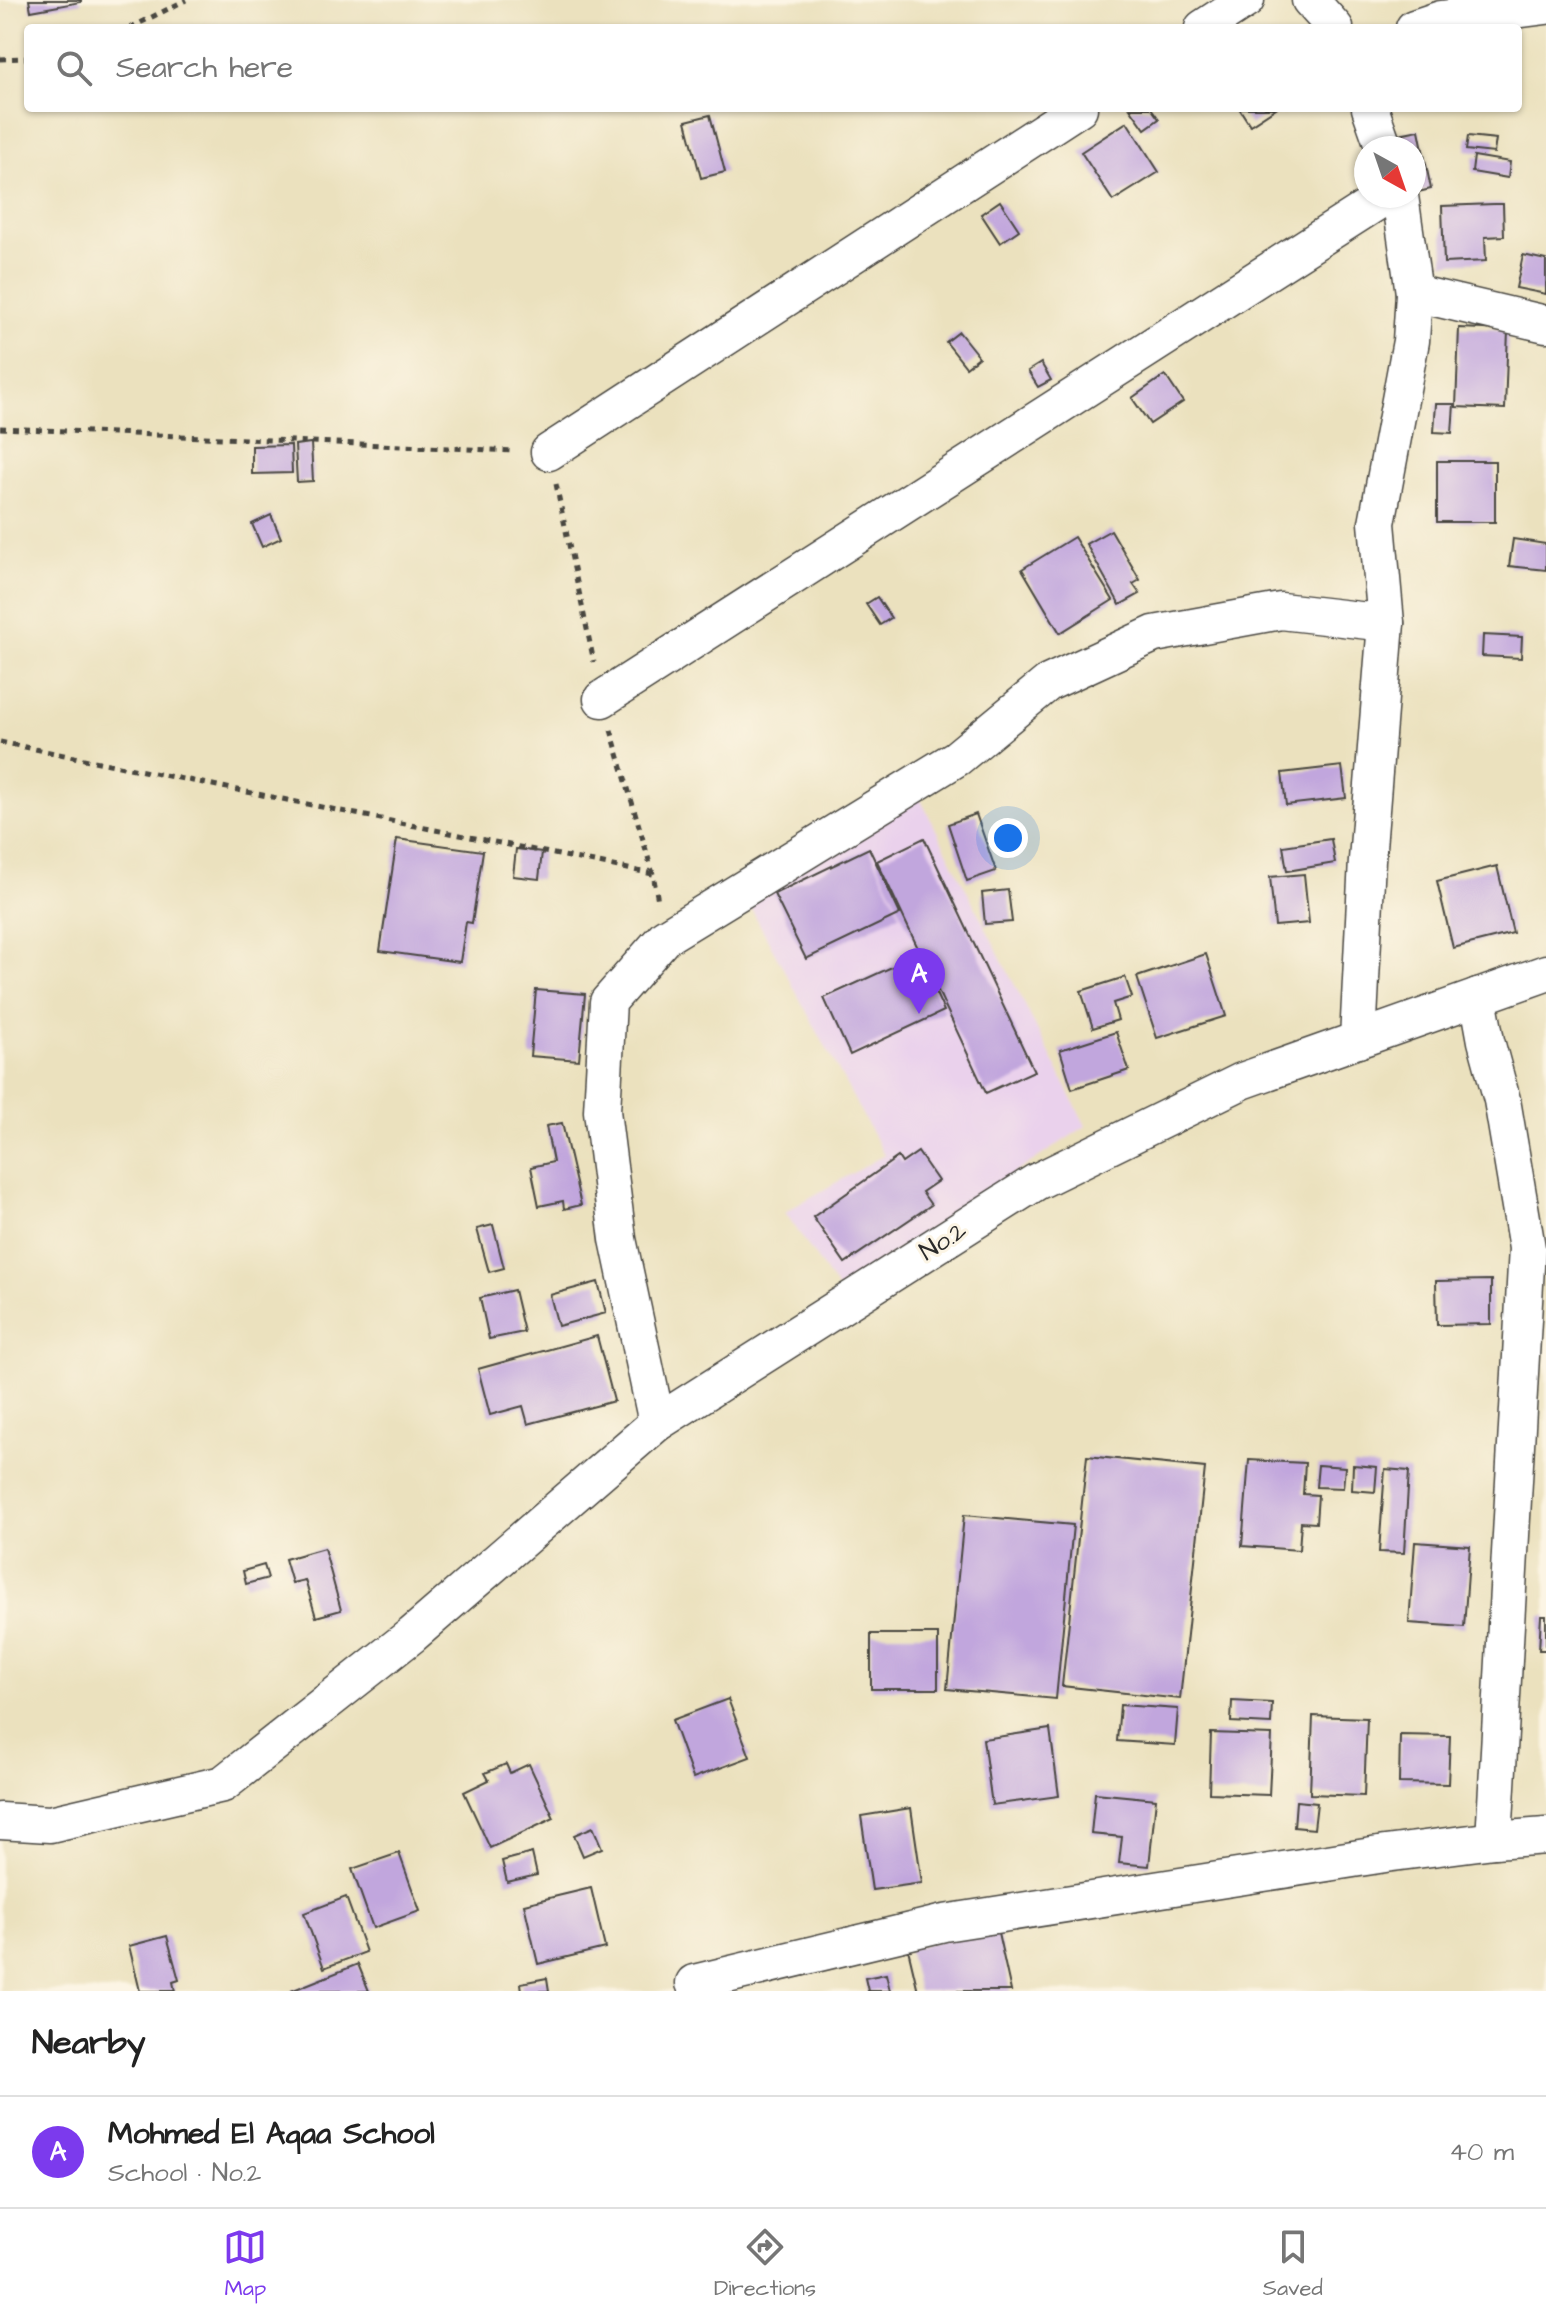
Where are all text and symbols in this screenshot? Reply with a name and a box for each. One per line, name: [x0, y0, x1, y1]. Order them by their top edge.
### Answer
search box: [24, 24, 1522, 112]
icon: search: [52, 46, 96, 90]
text: Search here: [116, 47, 293, 89]
north arrow: [1354, 136, 1426, 208]
your location: [988, 818, 1028, 858]
pin: A: [893, 948, 945, 1014]
street label: No.2: [912, 1213, 974, 1269]
text: Nearby: [32, 2019, 146, 2067]
text: Mohmed El Aqaa School: [108, 2113, 435, 2155]
text: A: [50, 2134, 66, 2170]
text: 40 m: [1449, 2134, 1514, 2170]
text: School · No.2: [108, 2155, 261, 2191]
tab: Map: [223, 2225, 267, 2304]
tab: Directions: [714, 2225, 816, 2304]
tab: Saved: [1263, 2225, 1323, 2304]

